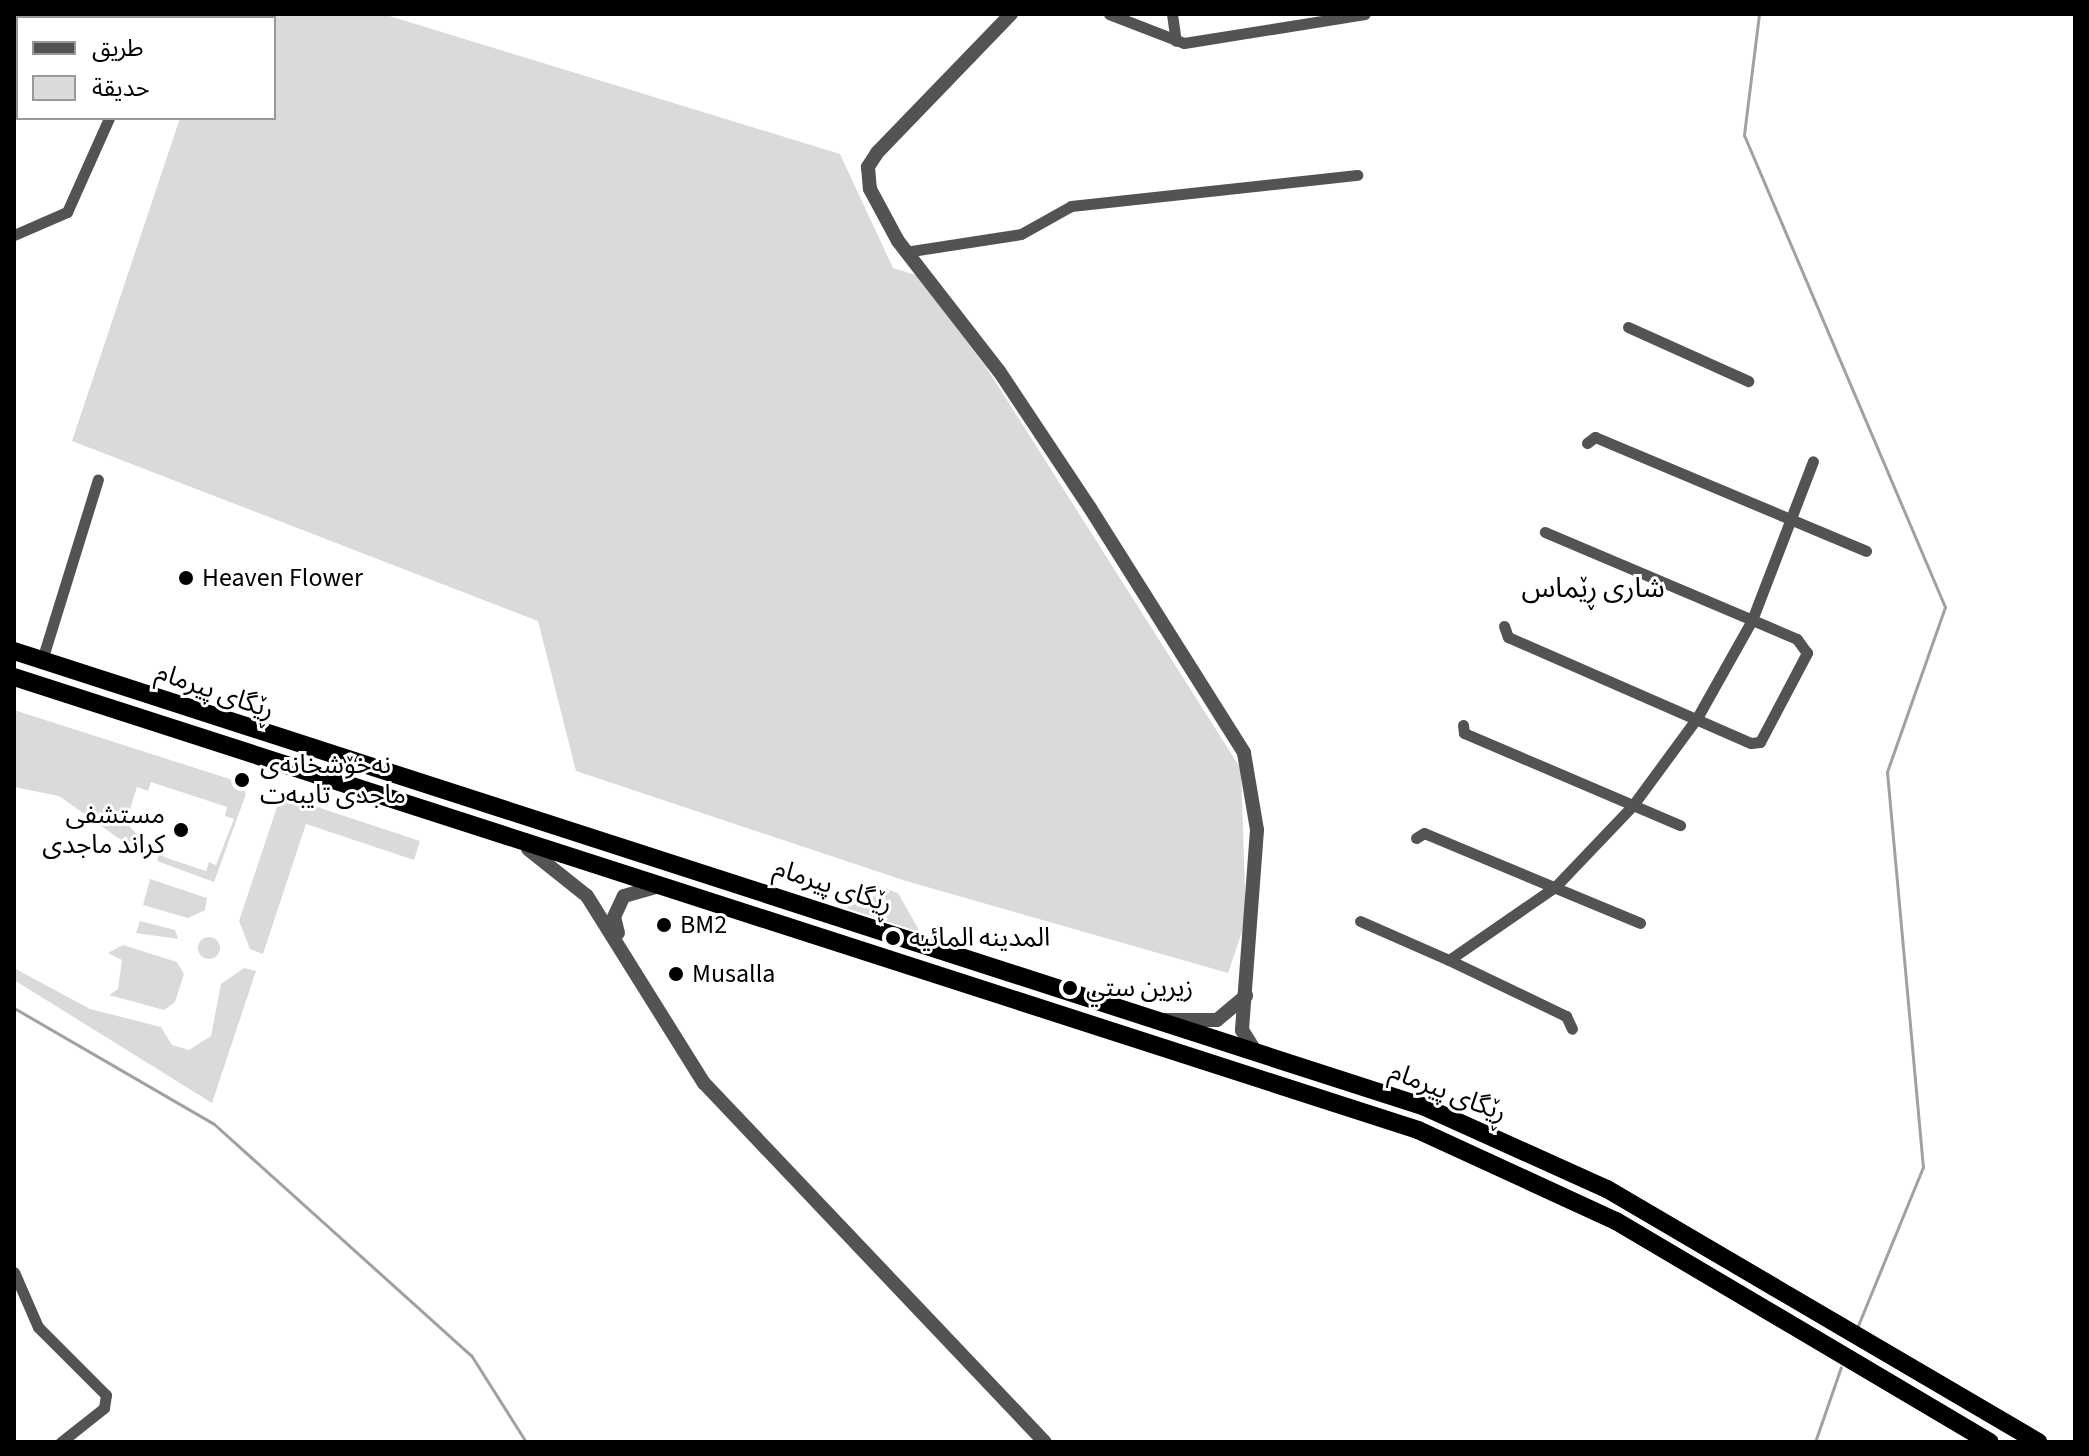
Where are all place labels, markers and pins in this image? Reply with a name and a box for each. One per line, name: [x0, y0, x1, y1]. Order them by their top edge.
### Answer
place label: Heaven Flower: [202, 562, 363, 594]
marker: Heaven Flower: [177, 569, 195, 587]
place label: نەخۆشخانەی ماجدی تایبەت: [260, 749, 406, 810]
marker: نەخۆشخانەی ماجدی تایبەت: [231, 769, 253, 791]
place label: مستشفی کراند ماجدی: [42, 799, 165, 860]
marker: مستشفی کراند ماجدی: [172, 821, 190, 839]
place label: BM2: [680, 909, 727, 941]
marker: BM2: [655, 916, 673, 934]
place label: المدينه المائيه: [909, 922, 1050, 954]
marker: المدينه المائيه: [884, 929, 902, 947]
place label: Musalla: [692, 958, 775, 990]
marker: Musalla: [667, 965, 685, 983]
place label: زيرين ستي: [1086, 972, 1193, 1004]
marker: زيرين ستي: [1061, 979, 1079, 997]

